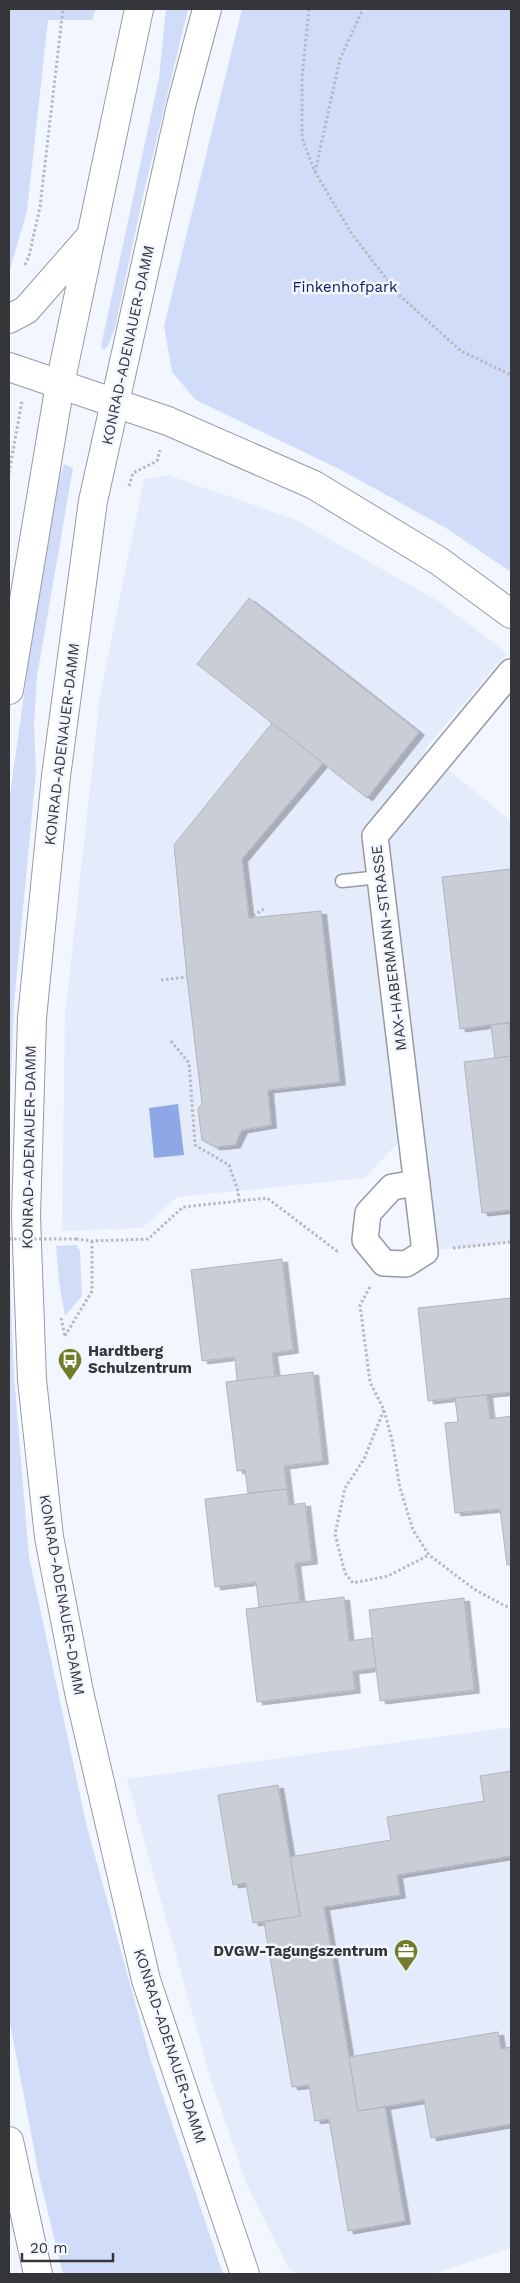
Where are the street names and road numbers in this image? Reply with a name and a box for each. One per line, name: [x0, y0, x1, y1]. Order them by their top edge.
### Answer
street label: KONRAD-ADENAUER-DAMM: [98, 243, 158, 447]
street label: KONRAD-ADENAUER-DAMM: [41, 642, 83, 846]
street label: MAX-HABERMANN-STRASSE: [367, 844, 411, 1052]
street label: KONRAD-ADENAUER-DAMM: [18, 1045, 40, 1249]
street label: KONRAD-ADENAUER-DAMM: [35, 1493, 89, 1697]
street label: KONRAD-ADENAUER-DAMM: [130, 1946, 210, 2146]

